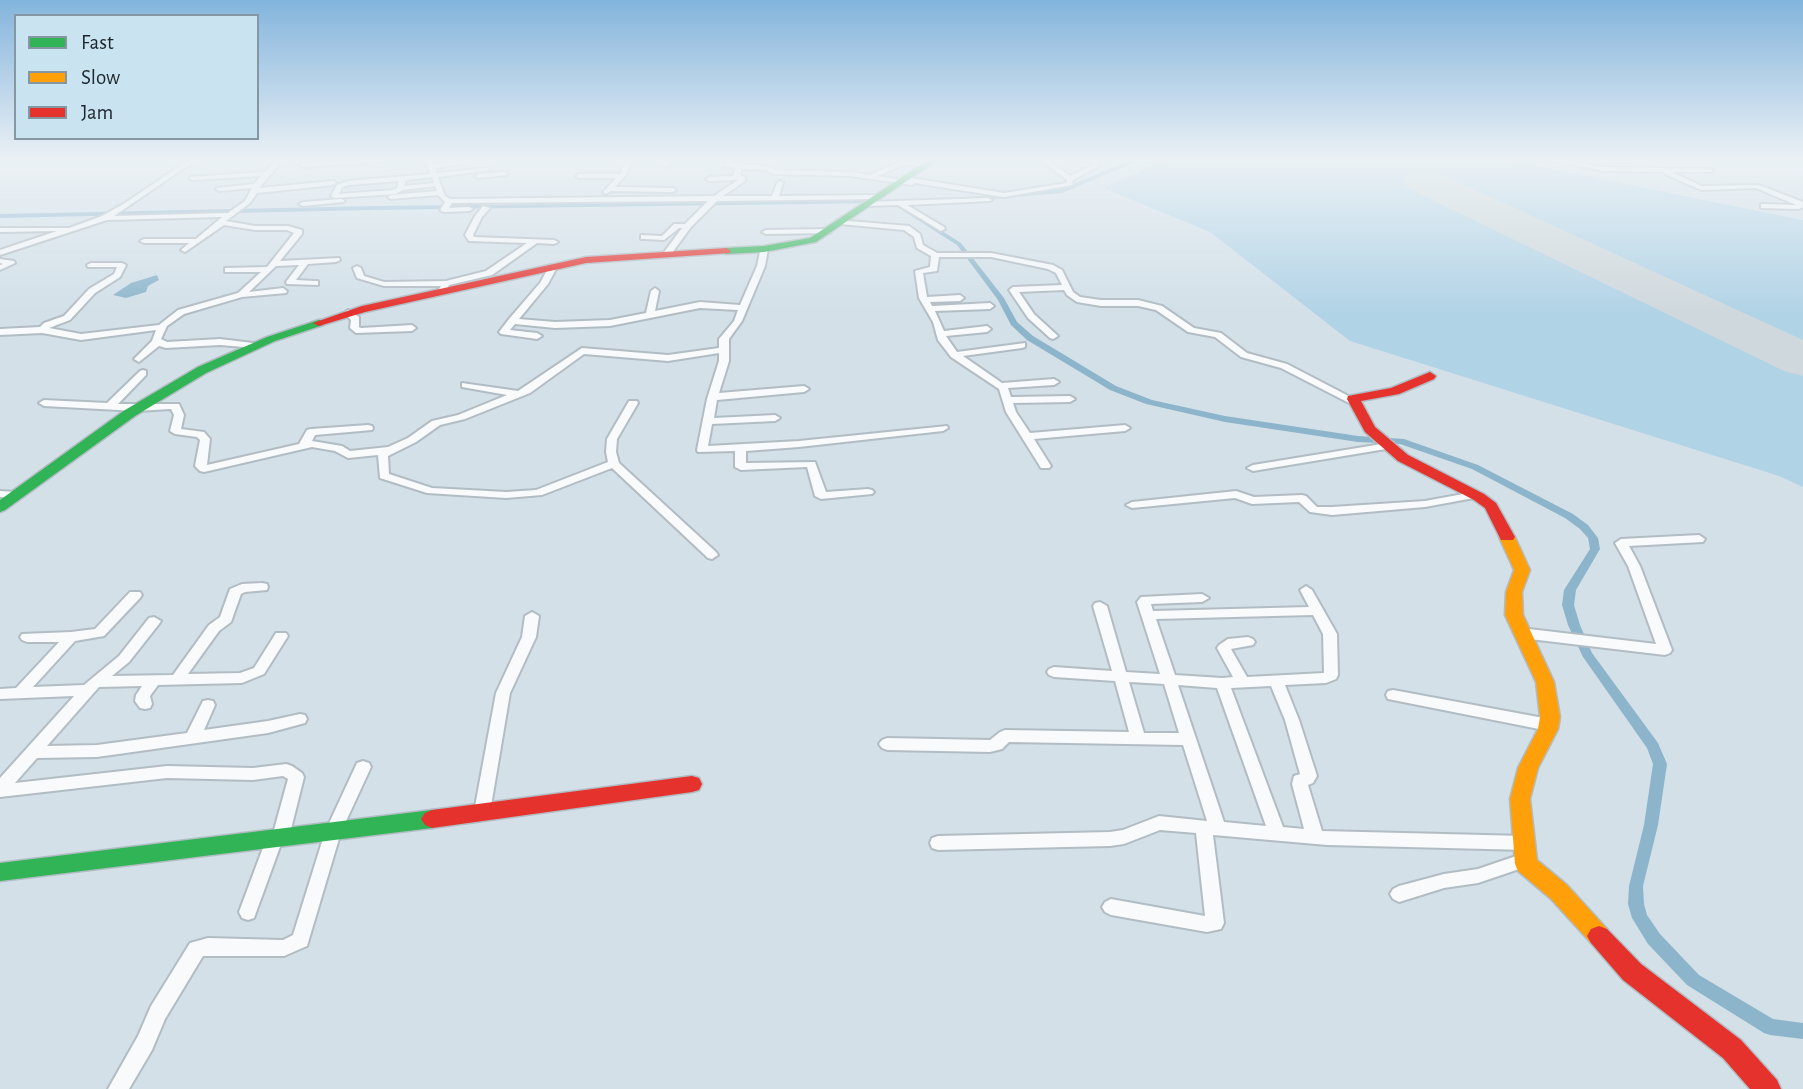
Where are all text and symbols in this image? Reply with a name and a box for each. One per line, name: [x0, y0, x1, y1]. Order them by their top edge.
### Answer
legend: [14, 14, 259, 140]
text: Fast: [81, 32, 114, 53]
text: Slow: [81, 67, 120, 88]
text: Jam: [81, 102, 113, 123]

